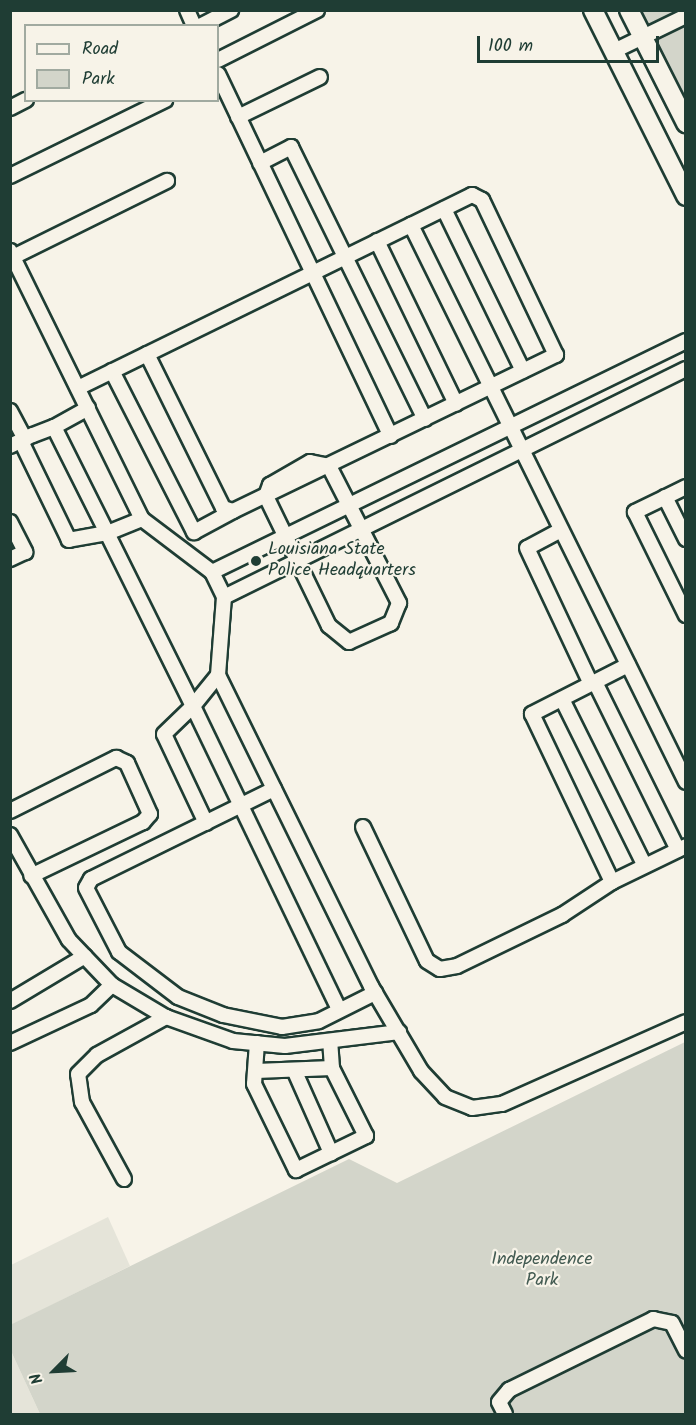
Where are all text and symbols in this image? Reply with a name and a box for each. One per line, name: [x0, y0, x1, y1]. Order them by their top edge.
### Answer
legend: [24, 24, 219, 102]
scale bar: [480, 24, 662, 62]
text: 100 m: [488, 32, 533, 61]
text: Road: [82, 35, 118, 64]
text: Park: [82, 65, 115, 94]
place label: Louisiana State Police Headquarters: [268, 540, 416, 582]
marker: Louisiana State Police Headquarters: [249, 554, 263, 568]
park label: Independence Park: [491, 1250, 593, 1292]
north arrow: [24, 1341, 84, 1401]
text: N: [24, 1369, 51, 1388]

